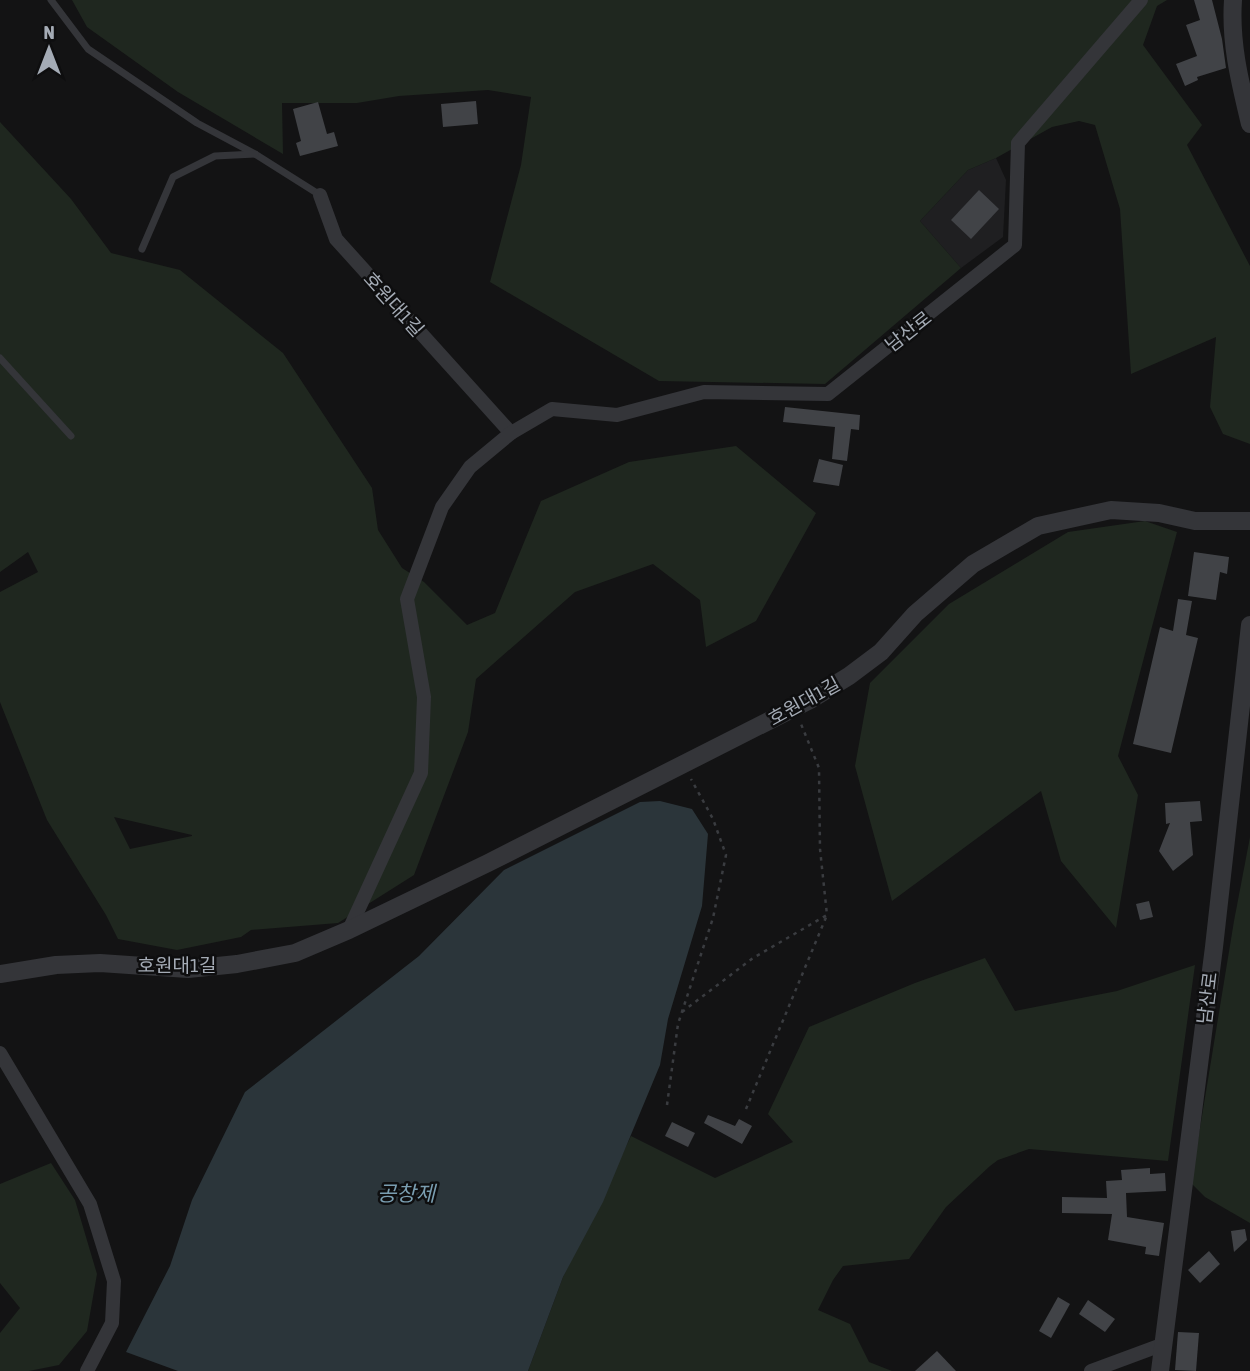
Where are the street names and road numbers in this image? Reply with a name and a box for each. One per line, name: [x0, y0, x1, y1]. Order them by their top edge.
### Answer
street label: 호원대1길: [359, 267, 429, 341]
street label: 남산로: [881, 306, 935, 356]
street label: 호원대1길: [764, 672, 844, 730]
street label: 호원대1길: [138, 954, 216, 976]
street label: 남산로: [1193, 971, 1221, 1025]

